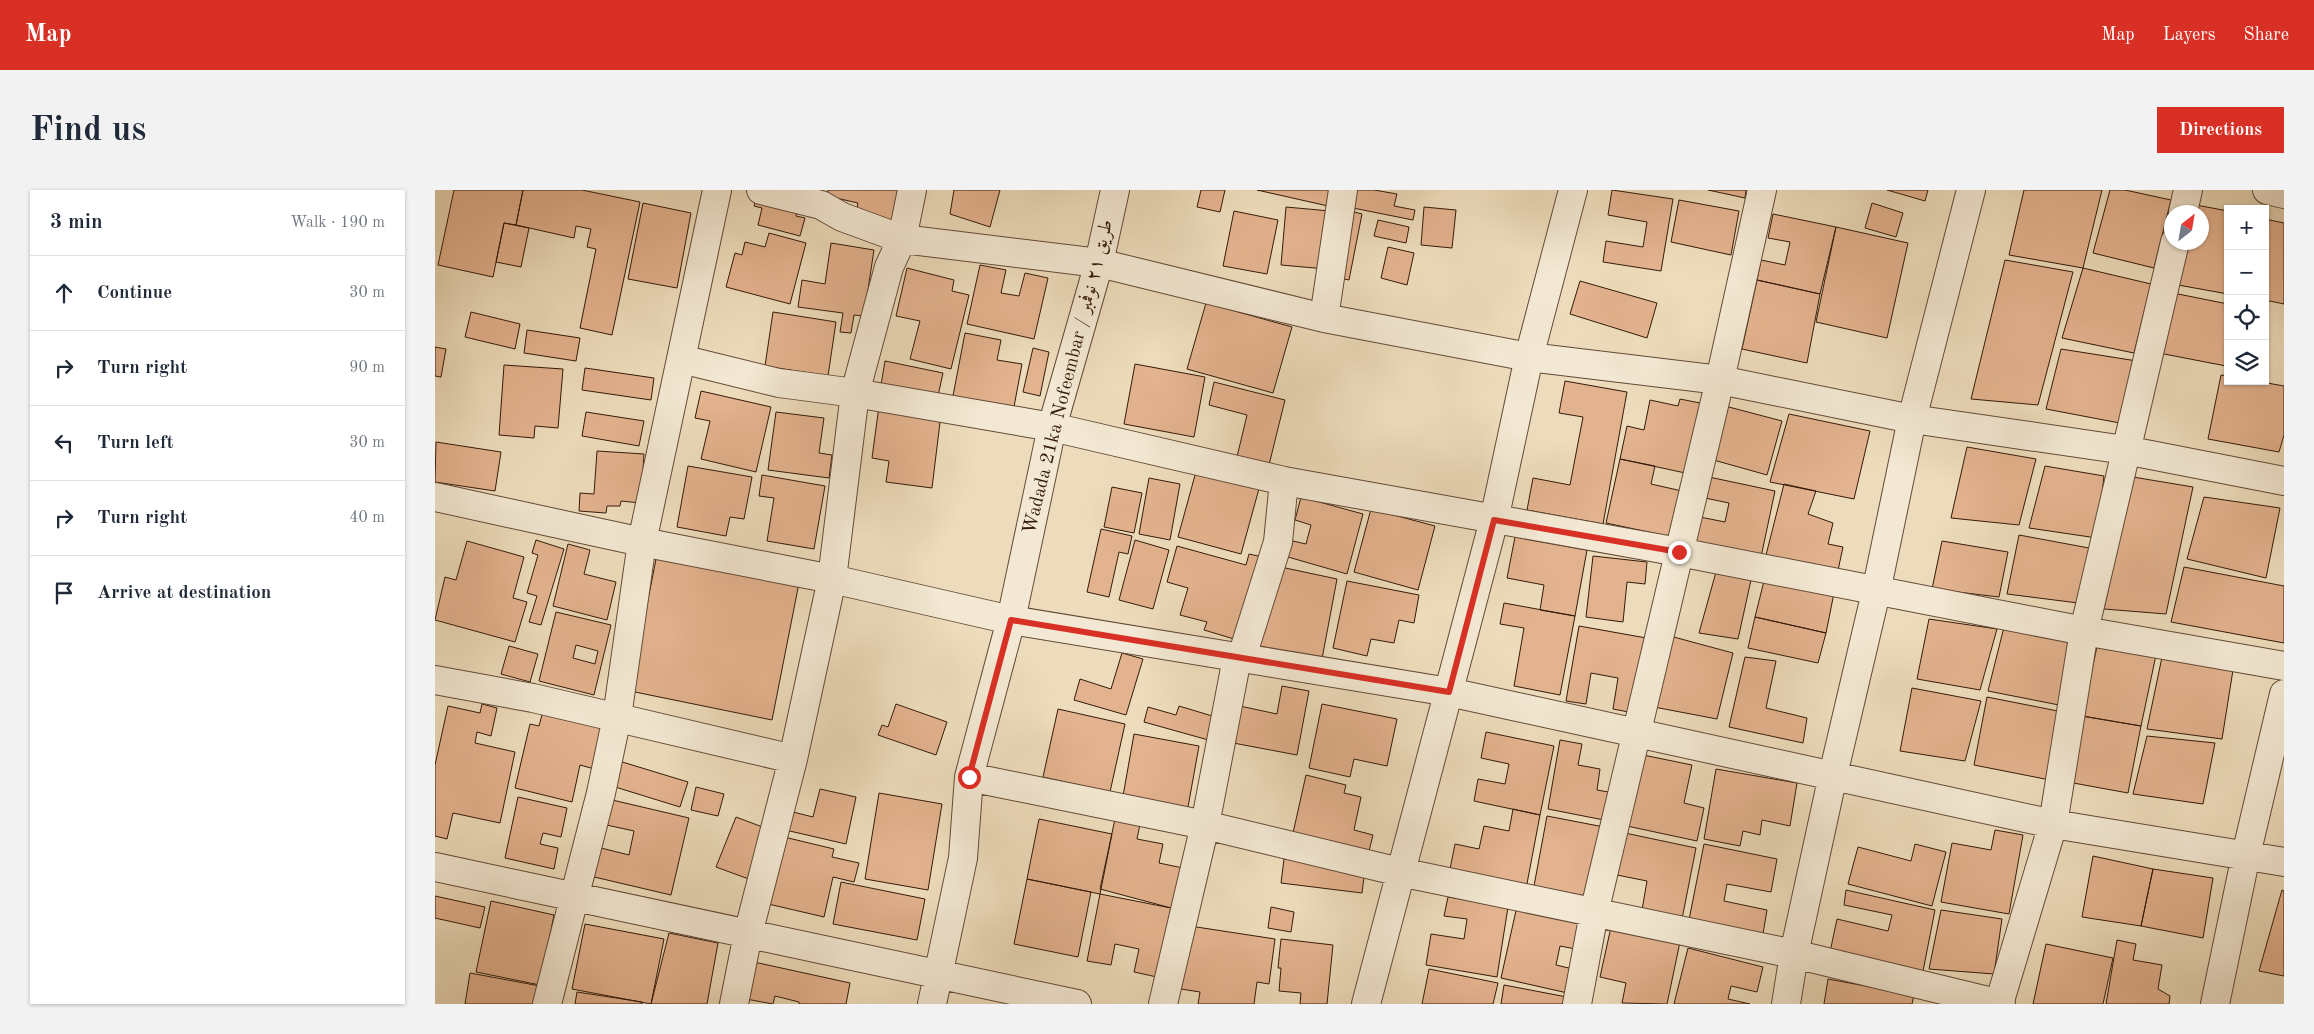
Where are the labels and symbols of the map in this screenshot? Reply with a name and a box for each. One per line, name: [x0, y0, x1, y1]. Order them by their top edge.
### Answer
north arrow: [2164, 205, 2209, 250]
street label: Wadada 21ka Nofeembar / طريق ٢١ نوفمبر: [1019, 217, 1118, 536]
route end: [1668, 541, 1691, 564]
route start: [958, 766, 981, 789]

